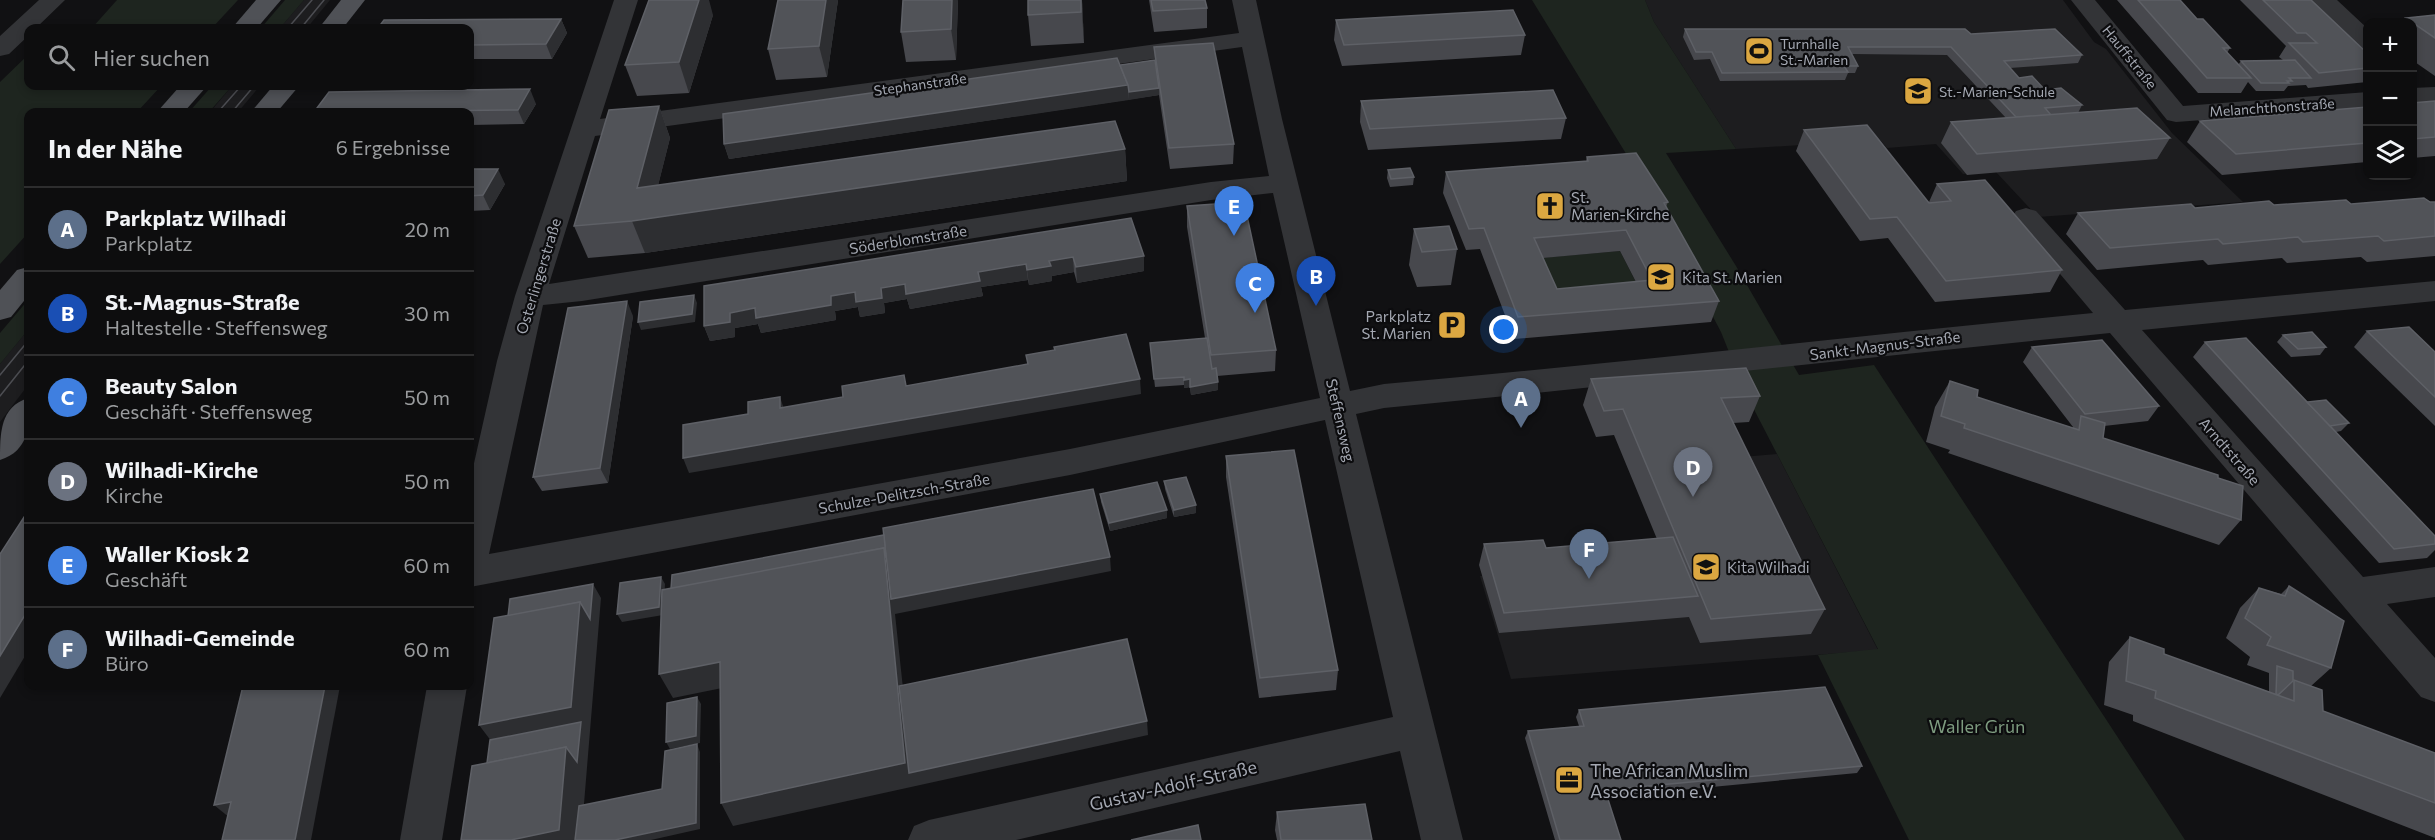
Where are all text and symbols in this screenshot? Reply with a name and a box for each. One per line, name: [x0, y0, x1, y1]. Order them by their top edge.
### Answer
map controls: [2363, 18, 2417, 180]
button: +: [2363, 18, 2417, 72]
street label: Hauffstraße: [2099, 22, 2161, 92]
search box: [24, 24, 474, 90]
sports icon: Turnhalle St.-Marien: [1743, 35, 1775, 67]
place label: Turnhalle St.-Marien: [1780, 35, 1848, 68]
icon: search: [45, 41, 78, 74]
text: Hier suchen: [93, 44, 210, 71]
street label: Stephanstraße: [873, 69, 967, 99]
button: −: [2363, 72, 2417, 126]
school or university icon: St.-Marien-Schule: [1902, 75, 1934, 107]
place label: St.-Marien-Schule: [1939, 83, 2055, 100]
street label: Melanchthonstraße: [2209, 94, 2335, 120]
button: layers: [2363, 126, 2417, 180]
text: In der Nähe: [48, 132, 183, 163]
text: 6 Ergebnisse: [336, 135, 450, 159]
pin: E: [1214, 186, 1254, 236]
place label: St. Marien-Kirche: [1571, 188, 1669, 223]
church icon: St. Marien-Kirche: [1534, 190, 1566, 222]
text: Parkplatz Wilhadi: [105, 204, 287, 231]
street label: Osterlingerstraße: [512, 216, 564, 336]
text: A: [60, 217, 75, 241]
text: 20 m: [405, 217, 450, 241]
street label: Söderblomstraße: [848, 221, 968, 257]
text: Parkplatz: [105, 231, 192, 255]
pin: B: [1296, 256, 1336, 306]
school or university icon: Kita St. Marien: [1645, 261, 1677, 293]
pin: C: [1236, 264, 1274, 313]
place label: Kita St. Marien: [1682, 268, 1782, 286]
text: St.-Magnus-Straße: [105, 288, 300, 315]
text: B: [61, 301, 74, 325]
text: 30 m: [404, 301, 450, 325]
place label: Parkplatz St. Marien: [1361, 307, 1431, 342]
parking icon: Parkplatz St. Marien: [1436, 309, 1468, 341]
text: Haltestelle · Steffensweg: [105, 315, 328, 339]
your location: [1489, 315, 1518, 344]
street label: Sankt-Magnus-Straße: [1809, 327, 1961, 363]
text: Beauty Salon: [105, 372, 238, 399]
street label: Steffensweg: [1323, 377, 1359, 463]
pin: A: [1502, 378, 1540, 428]
text: C: [61, 385, 74, 409]
text: 50 m: [404, 385, 450, 409]
text: Geschäft · Steffensweg: [105, 399, 312, 423]
street label: Arndtstraße: [2196, 414, 2264, 488]
pin: D: [1674, 448, 1712, 497]
text: Wilhadi-Kirche: [105, 456, 258, 483]
text: D: [60, 469, 75, 493]
text: 50 m: [404, 469, 450, 493]
street label: Schulze-Delitzsch-Straße: [817, 469, 991, 517]
text: Kirche: [105, 483, 163, 507]
pin: F: [1570, 530, 1608, 579]
text: Waller Kiosk 2: [105, 540, 249, 567]
school or university icon: Kita Wilhadi: [1690, 551, 1722, 583]
text: E: [62, 553, 73, 577]
text: 60 m: [404, 553, 450, 577]
place label: Kita Wilhadi: [1727, 558, 1810, 576]
text: Geschäft: [105, 567, 187, 591]
text: Wilhadi-Gemeinde: [105, 624, 295, 651]
text: F: [62, 637, 73, 661]
text: 60 m: [404, 637, 450, 661]
text: Büro: [105, 651, 149, 675]
park label: Waller Grün: [1929, 715, 2025, 737]
street label: Gustav-Adolf-Straße: [1087, 755, 1259, 815]
place label: The African Muslim Association e.V.: [1590, 759, 1748, 802]
office icon: The African Muslim Association e.V.: [1553, 764, 1585, 796]

